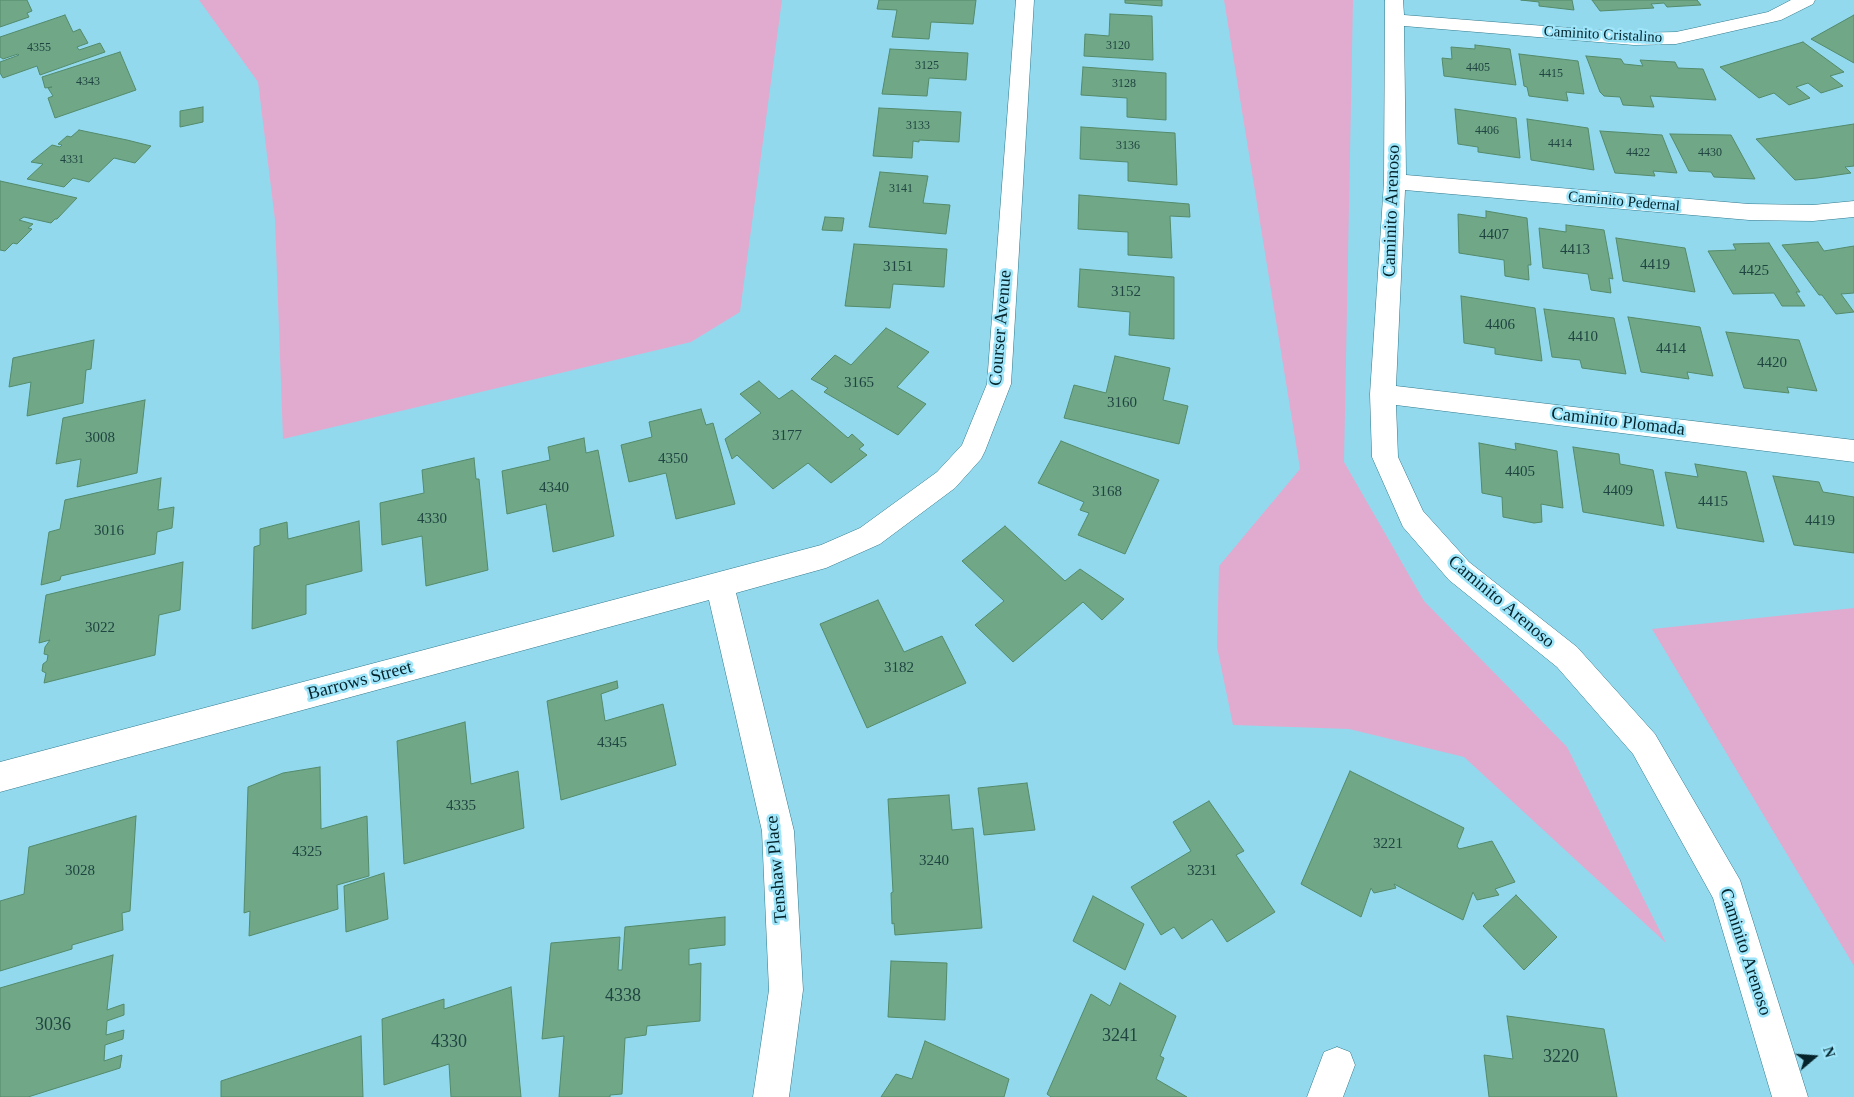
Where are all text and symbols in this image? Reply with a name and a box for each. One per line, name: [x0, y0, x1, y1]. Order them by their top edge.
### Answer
street label: Caminito Cristalino: [1543, 23, 1663, 47]
house number: 3120: [1106, 39, 1130, 53]
house number: 4355: [27, 41, 51, 55]
house number: 3125: [915, 59, 939, 73]
house number: 4405: [1466, 61, 1490, 75]
house number: 4415: [1539, 67, 1563, 81]
house number: 4343: [76, 75, 100, 89]
house number: 3128: [1112, 77, 1136, 91]
house number: 3133: [906, 119, 930, 133]
house number: 4406: [1475, 124, 1499, 138]
house number: 4414: [1548, 137, 1572, 151]
house number: 3136: [1116, 139, 1140, 153]
street label: Caminito Arenoso: [1379, 144, 1405, 278]
house number: 4422: [1626, 146, 1650, 160]
house number: 4430: [1698, 146, 1722, 160]
house number: 4331: [60, 153, 84, 167]
house number: 3141: [889, 182, 913, 196]
street label: Caminito Pedernal: [1567, 188, 1681, 216]
house number: 4407: [1479, 226, 1509, 244]
house number: 4413: [1560, 241, 1590, 259]
house number: 4419: [1640, 256, 1670, 274]
house number: 3151: [883, 258, 913, 276]
house number: 4425: [1739, 262, 1769, 280]
street label: Courser Avenue: [985, 269, 1017, 387]
house number: 3152: [1111, 283, 1141, 301]
house number: 4406: [1485, 316, 1515, 334]
house number: 4410: [1568, 328, 1598, 346]
house number: 4414: [1656, 340, 1686, 358]
house number: 4420: [1757, 354, 1787, 372]
house number: 3165: [844, 374, 874, 392]
house number: 3160: [1107, 394, 1137, 412]
street label: Caminito Plomada: [1550, 403, 1686, 441]
house number: 3177: [772, 427, 802, 445]
house number: 3008: [85, 429, 115, 447]
house number: 4350: [658, 450, 688, 468]
house number: 4405: [1505, 463, 1535, 481]
house number: 4340: [539, 479, 569, 497]
house number: 4409: [1603, 482, 1633, 500]
house number: 3168: [1092, 483, 1122, 501]
house number: 4415: [1698, 493, 1728, 511]
house number: 4330: [417, 510, 447, 528]
house number: 4419: [1805, 512, 1835, 530]
house number: 3016: [94, 522, 124, 540]
street label: Caminito Arenoso: [1443, 551, 1559, 653]
house number: 3022: [85, 619, 115, 637]
street label: Barrows Street: [305, 657, 415, 705]
house number: 3182: [884, 659, 914, 677]
house number: 4345: [597, 734, 627, 752]
house number: 4335: [446, 797, 476, 815]
street label: Tenshaw Place: [762, 815, 792, 923]
house number: 3221: [1373, 835, 1403, 853]
house number: 4325: [292, 843, 322, 861]
house number: 3240: [919, 852, 949, 870]
house number: 3028: [65, 862, 95, 880]
house number: 3231: [1187, 862, 1217, 880]
street label: Caminito Arenoso: [1714, 886, 1776, 1018]
house number: 4338: [605, 985, 641, 1007]
house number: 3036: [35, 1014, 71, 1036]
house number: 3241: [1102, 1025, 1138, 1047]
house number: 4330: [431, 1031, 467, 1053]
north arrow: [1789, 1032, 1839, 1082]
text: N: [1820, 1045, 1837, 1059]
house number: 3220: [1543, 1046, 1579, 1068]

